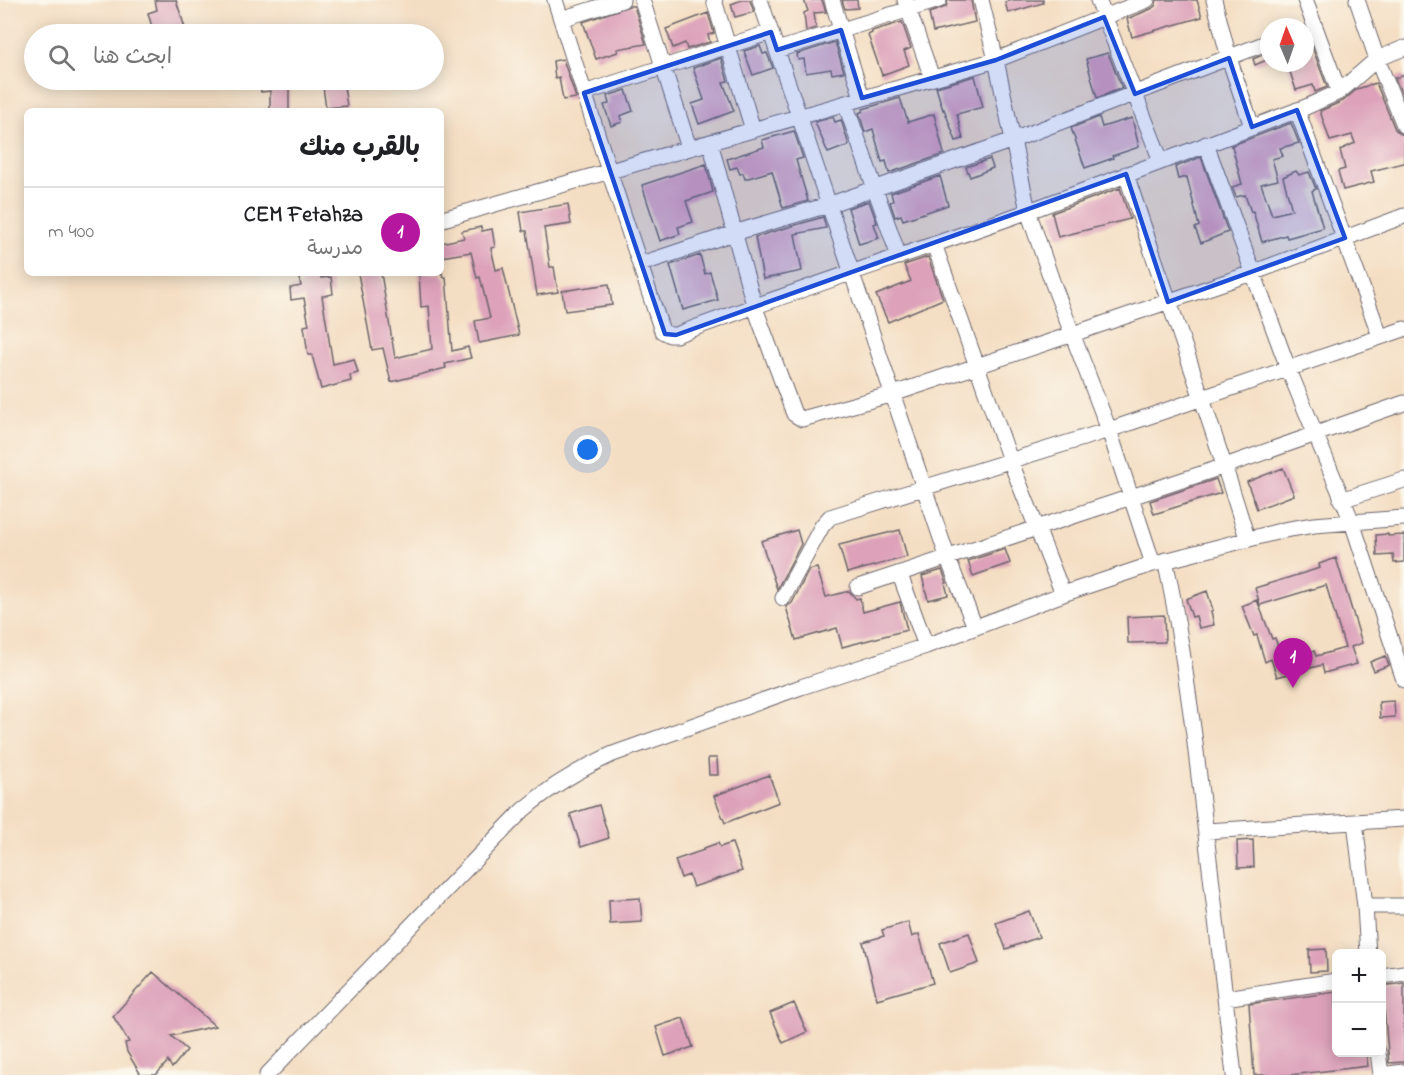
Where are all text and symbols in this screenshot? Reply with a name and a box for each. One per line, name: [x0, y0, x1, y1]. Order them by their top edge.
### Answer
north arrow: [1260, 18, 1314, 72]
search box: [24, 24, 444, 90]
icon: search: [45, 41, 78, 74]
text: ابحث هنا: [93, 42, 172, 74]
text: بالقرب منك: [299, 130, 420, 168]
text: CEM Fetahza: [244, 200, 363, 232]
text: 400 m: [48, 218, 94, 247]
text: 1: [397, 218, 404, 247]
text: مدرسة: [307, 235, 363, 264]
your location: [573, 435, 602, 464]
pin: 1: [1274, 638, 1312, 688]
map controls: [1332, 949, 1386, 1057]
button: +: [1332, 949, 1386, 1003]
button: −: [1332, 1003, 1386, 1057]

